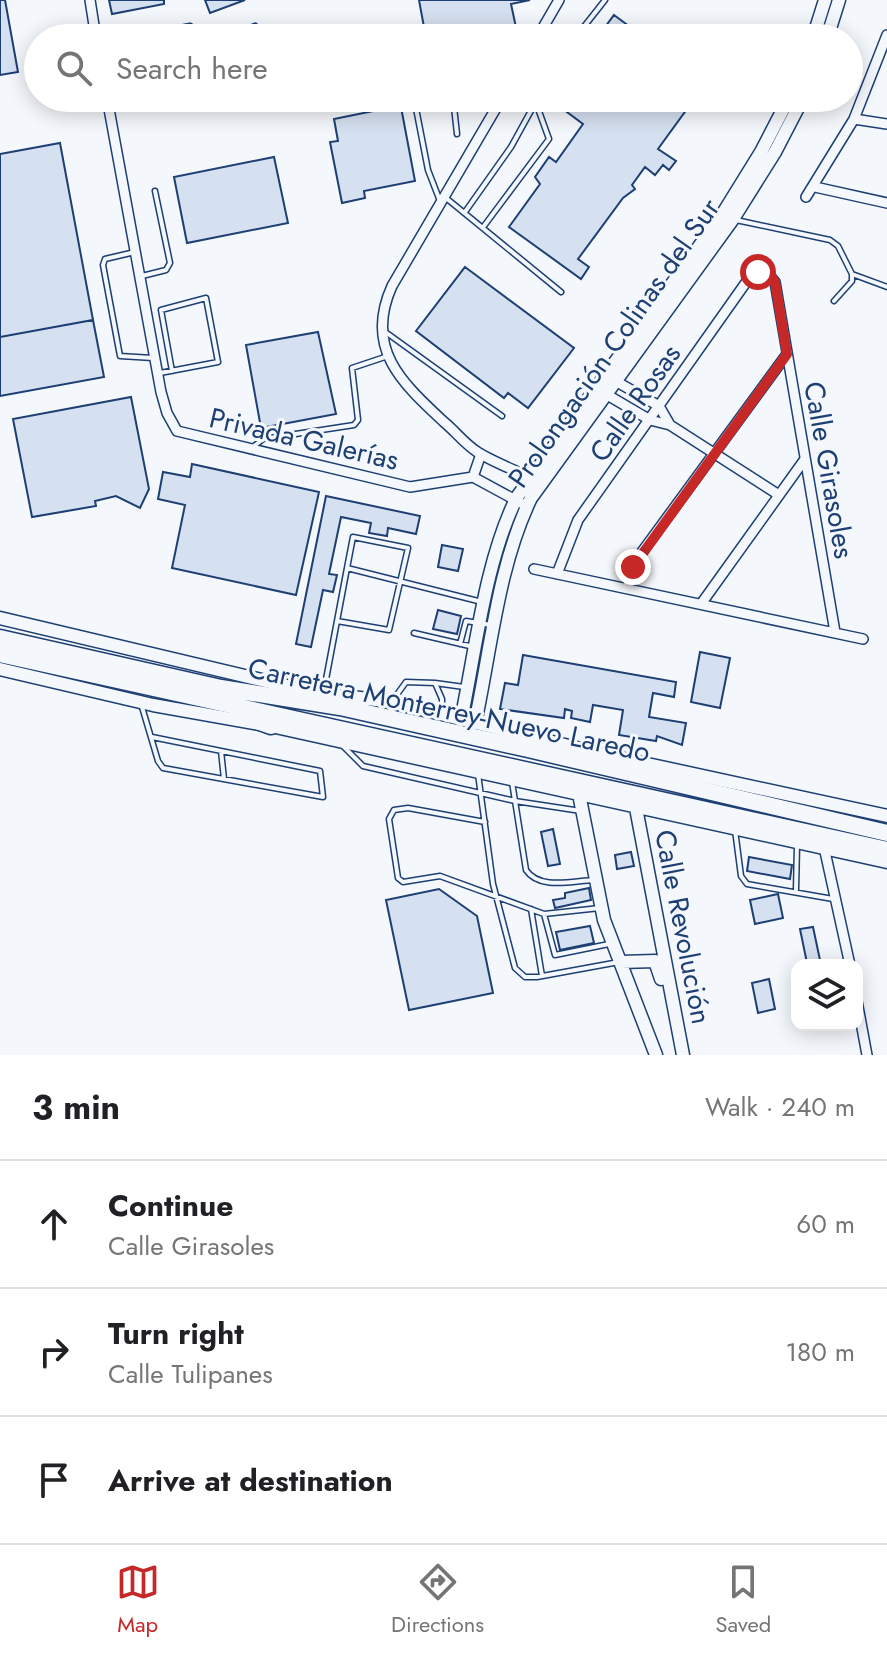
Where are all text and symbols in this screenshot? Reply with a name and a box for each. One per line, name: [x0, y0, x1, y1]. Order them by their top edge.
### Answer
search box: [24, 24, 863, 112]
icon: search: [52, 46, 96, 90]
text: Search here: [116, 47, 268, 90]
street label: Prolongación Colinas del Sur: [498, 190, 730, 496]
route start: [740, 254, 776, 290]
street label: Calle Rosas: [579, 336, 691, 470]
street label: Calle Girasoles: [793, 378, 865, 562]
street label: Privada Galerías: [205, 397, 403, 481]
route end: [615, 549, 651, 585]
street label: Carretera Monterrey-Nuevo Laredo: [244, 647, 654, 773]
street label: Calle Revolución: [644, 826, 722, 1028]
map controls: [791, 959, 863, 1031]
button: layers: [791, 959, 863, 1031]
text: 3 min: [32, 1083, 120, 1132]
text: Walk · 240 m: [705, 1088, 855, 1126]
text: Continue: [108, 1184, 234, 1227]
icon: ahead: [32, 1202, 76, 1246]
text: 60 m: [796, 1205, 855, 1243]
text: Calle Girasoles: [108, 1227, 274, 1265]
text: Turn right: [108, 1312, 244, 1355]
icon: right: [32, 1330, 76, 1374]
text: 180 m: [785, 1333, 855, 1371]
text: Calle Tulipanes: [108, 1355, 273, 1393]
icon: arrive: [32, 1458, 76, 1502]
text: Arrive at destination: [108, 1459, 393, 1502]
tab: Map: [116, 1560, 160, 1640]
tab: Directions: [391, 1560, 484, 1640]
tab: Saved: [716, 1560, 771, 1640]

